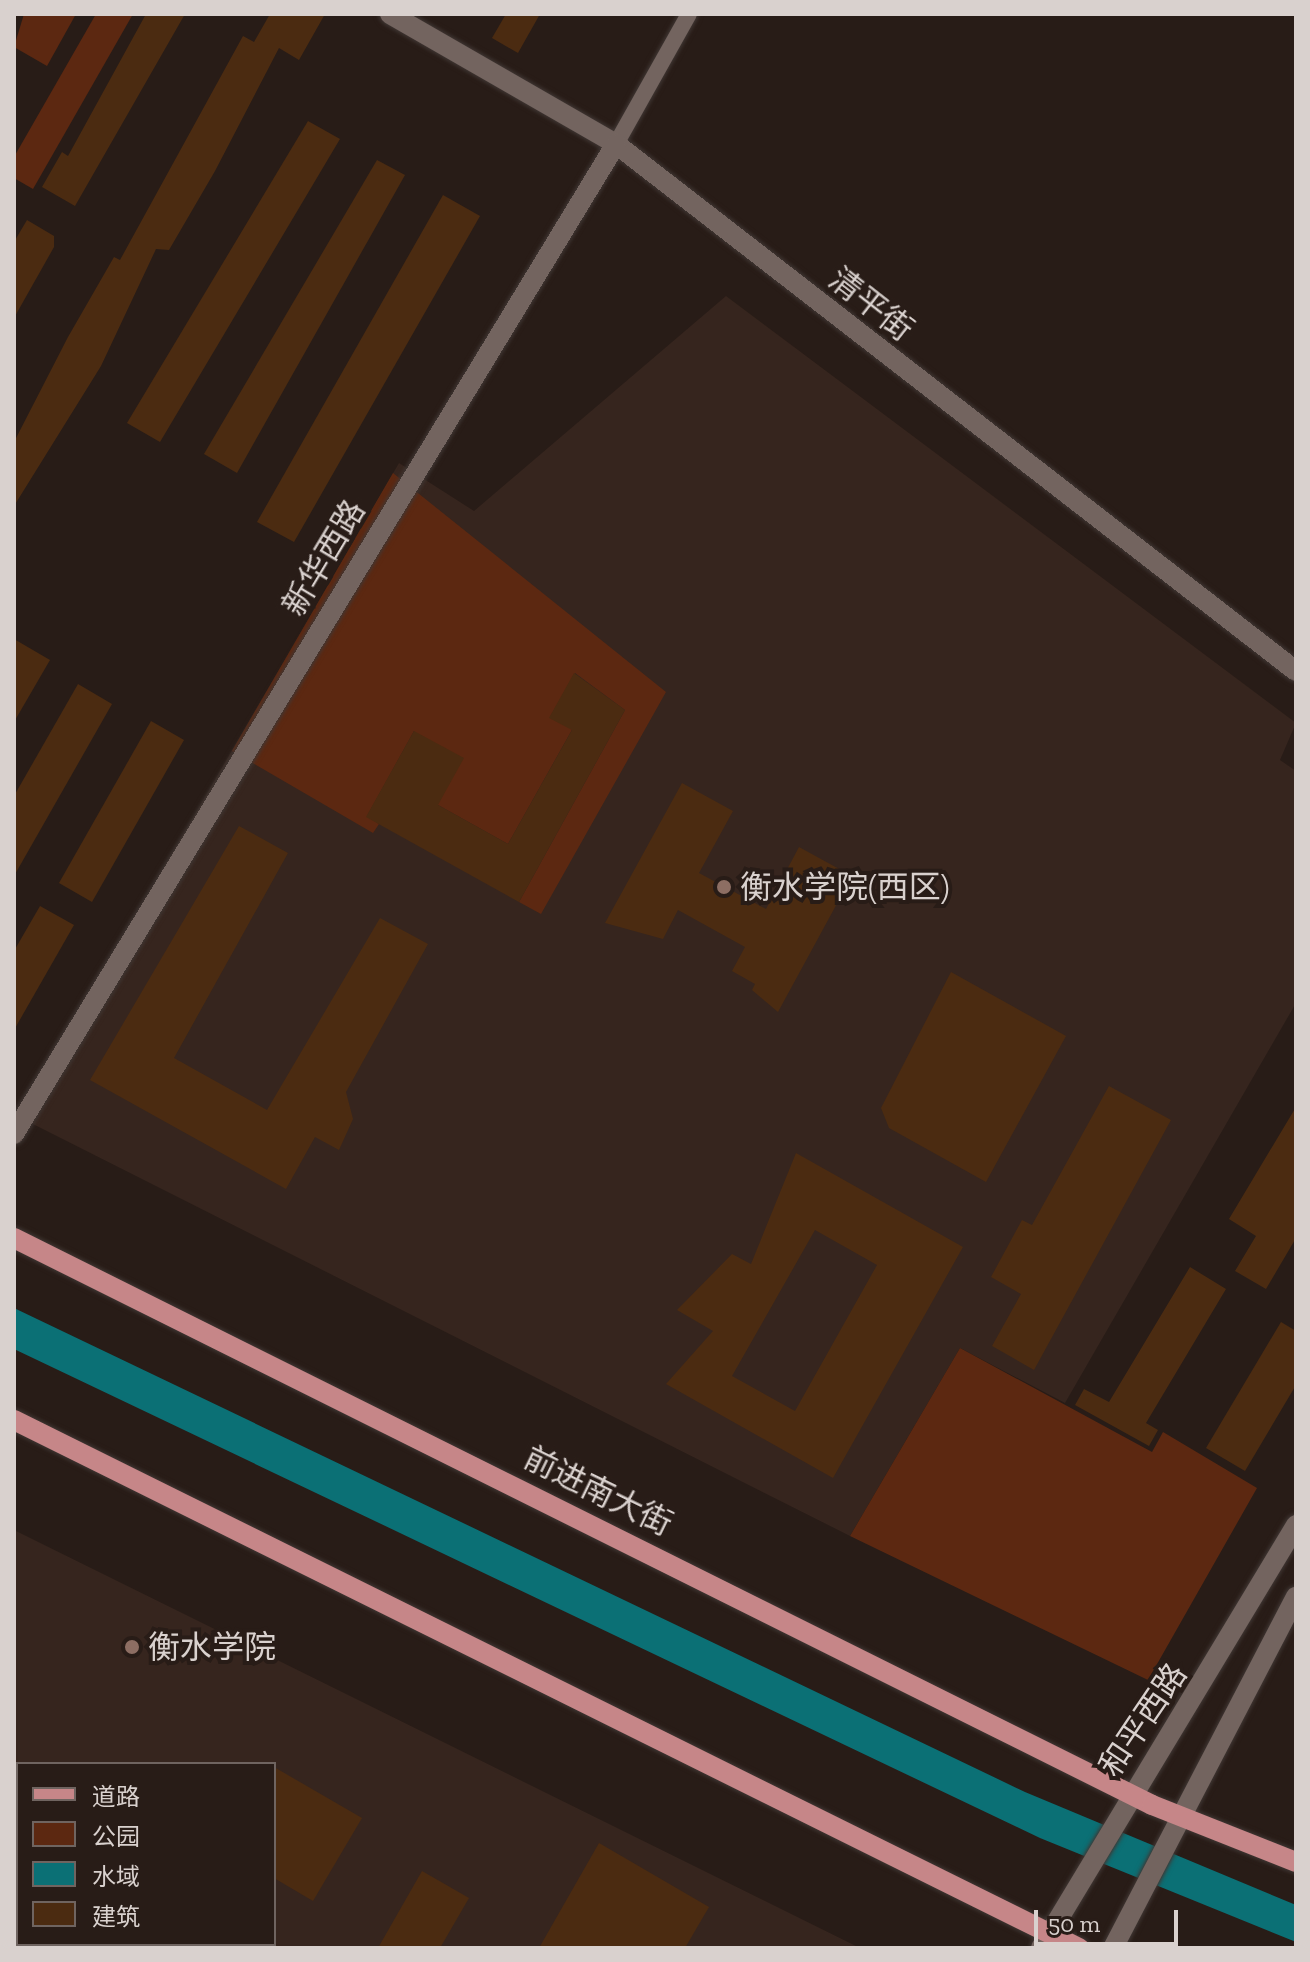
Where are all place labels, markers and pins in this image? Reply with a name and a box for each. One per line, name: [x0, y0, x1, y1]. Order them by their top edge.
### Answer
place label: 衡水学院(西区): [740, 868, 950, 906]
marker: 衡水学院(西区): [715, 878, 733, 896]
place label: 衡水学院: [148, 1628, 276, 1666]
marker: 衡水学院: [123, 1638, 141, 1656]

